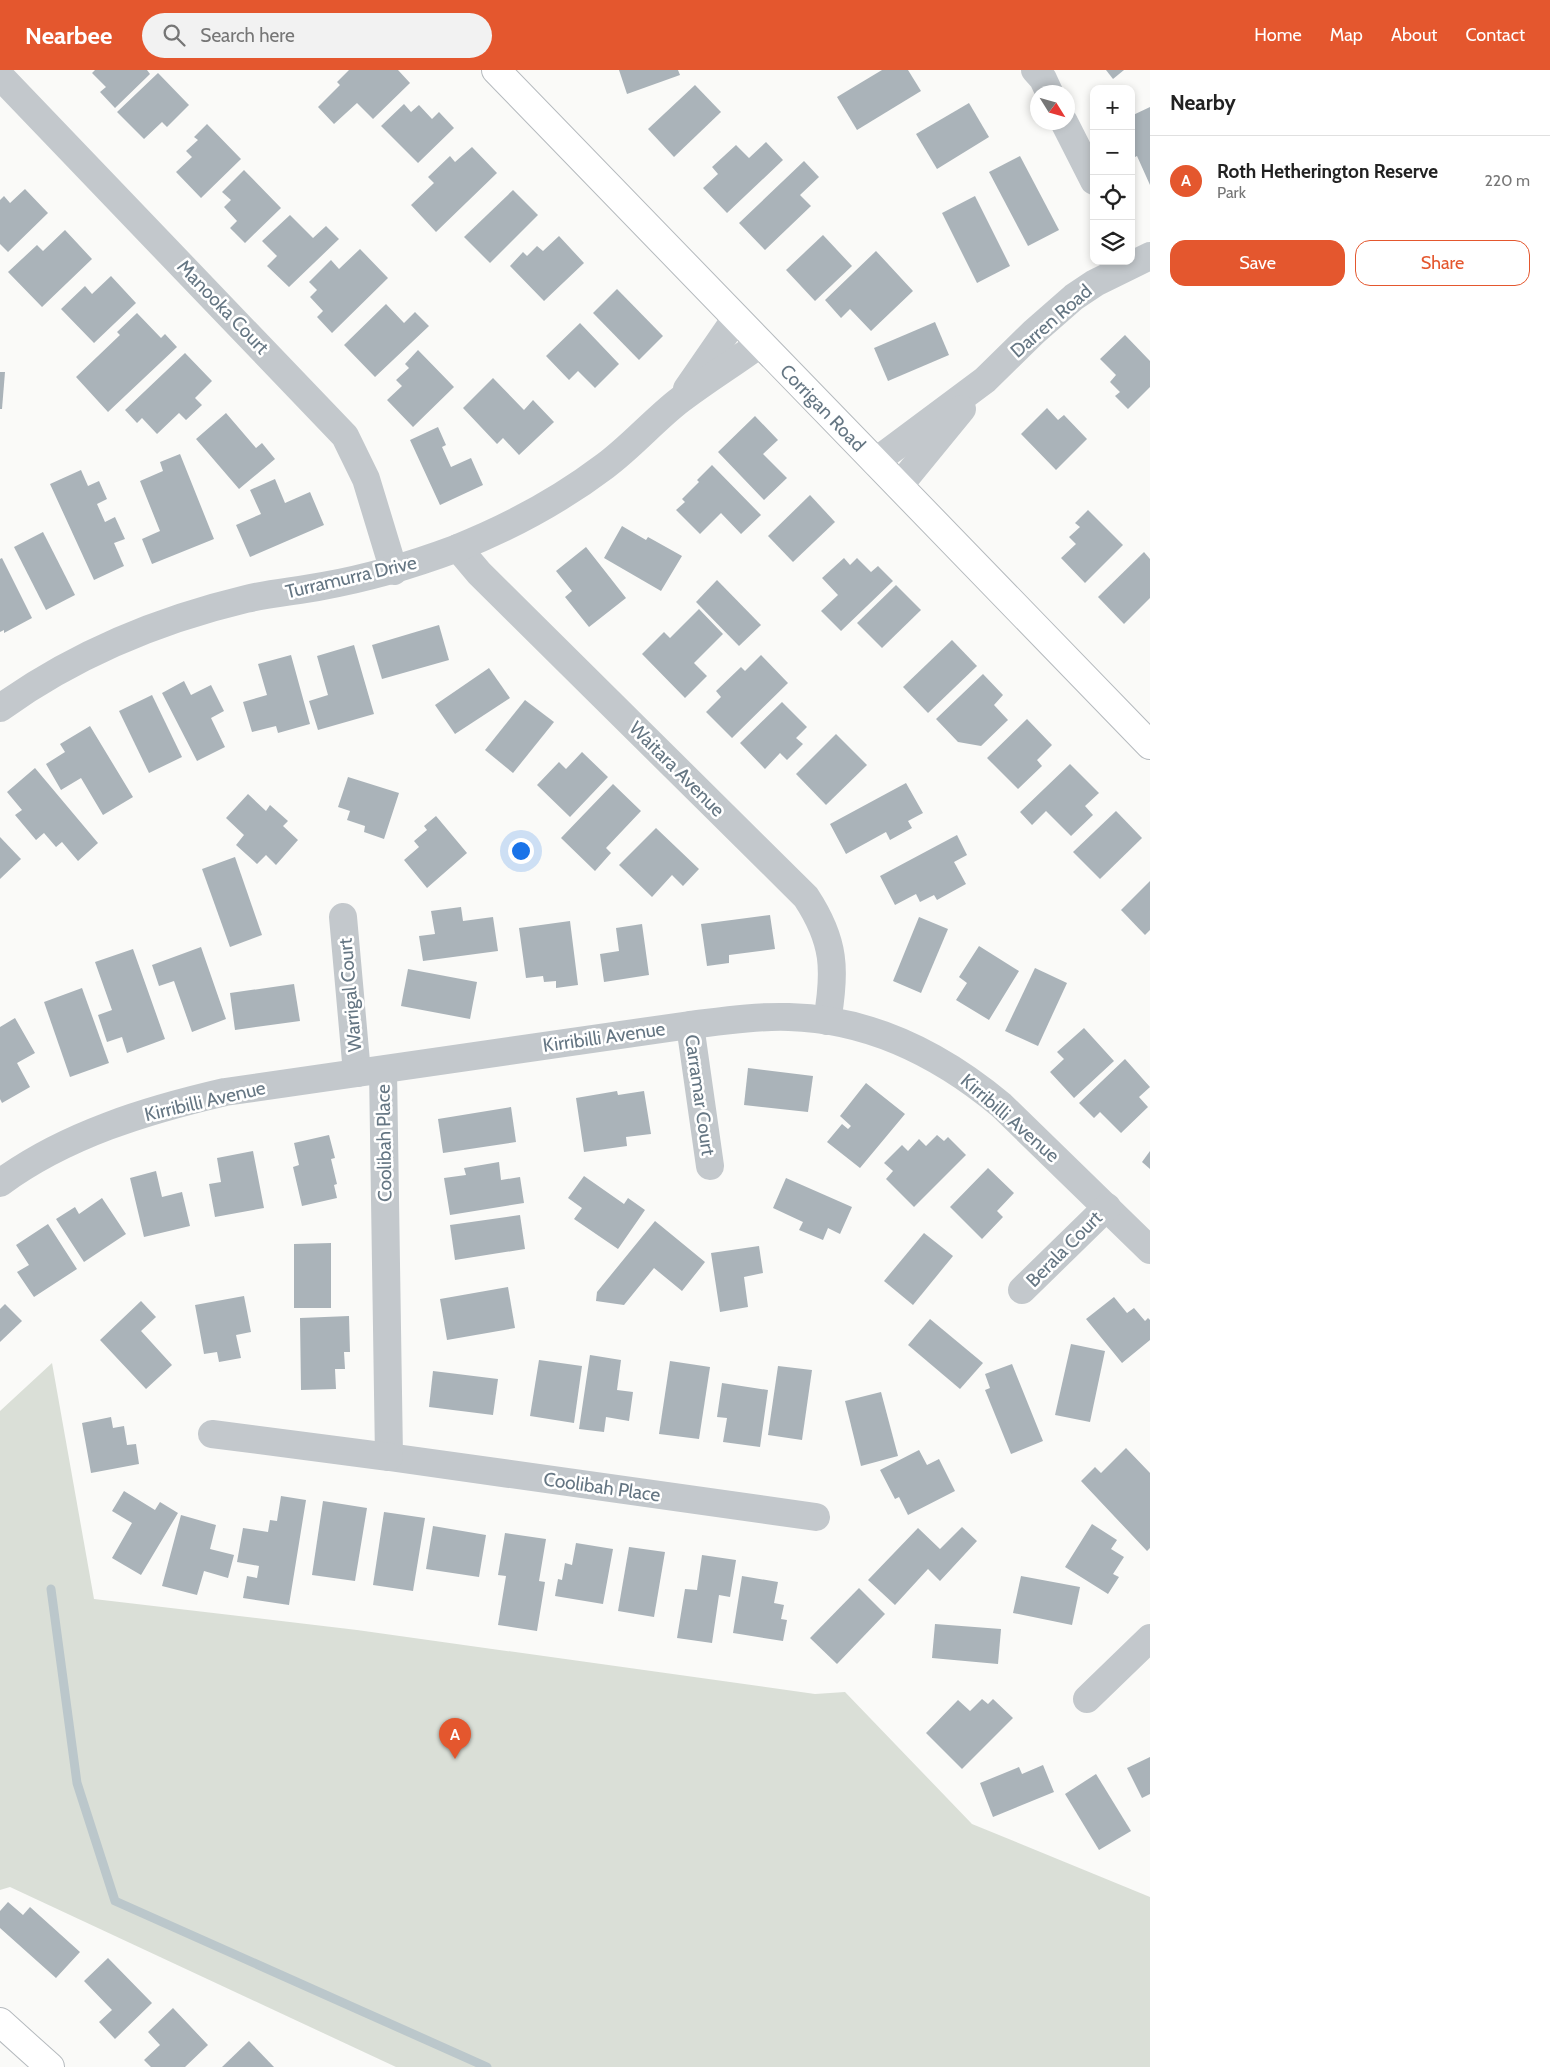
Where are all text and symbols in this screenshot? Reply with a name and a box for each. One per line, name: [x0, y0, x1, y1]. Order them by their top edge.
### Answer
search box: [142, 13, 492, 58]
text: Nearbee: [25, 21, 112, 50]
icon: search: [160, 21, 188, 49]
text: Search here: [200, 24, 295, 47]
text: Home: [1254, 24, 1302, 46]
text: Map: [1330, 24, 1363, 46]
text: About: [1391, 24, 1437, 46]
text: Contact: [1465, 24, 1525, 46]
north arrow: [1030, 85, 1075, 130]
map controls: [1090, 85, 1135, 265]
button: +: [1090, 85, 1135, 130]
text: Nearby: [1170, 90, 1236, 115]
button: −: [1090, 130, 1135, 175]
text: Roth Hetherington Reserve: [1217, 160, 1438, 183]
text: A: [1181, 171, 1191, 190]
text: 220 m: [1484, 171, 1530, 190]
button: locate: [1090, 175, 1135, 220]
text: Park: [1217, 183, 1246, 202]
button: layers: [1090, 220, 1135, 265]
button: Save: [1170, 240, 1345, 286]
button: Share: [1355, 240, 1530, 286]
street label: Manooka Court: [172, 255, 274, 359]
street label: Darren Road: [1006, 279, 1096, 363]
street label: Corrigan Road: [776, 359, 871, 456]
street label: Turramurra Drive: [283, 551, 419, 603]
street label: Waitara Avenue: [625, 717, 730, 822]
your location: [508, 838, 534, 864]
street label: Warrigal Court: [334, 937, 366, 1053]
street label: Kirribilli Avenue: [541, 1017, 667, 1057]
street label: Carramar Court: [680, 1033, 720, 1158]
street label: Kirribilli Avenue: [956, 1069, 1064, 1167]
street label: Kirribilli Avenue: [142, 1076, 268, 1126]
street label: Coolibah Place: [371, 1084, 397, 1202]
street label: Berala Court: [1021, 1206, 1107, 1292]
street label: Coolibah Place: [542, 1467, 662, 1507]
pin: A: [439, 1718, 471, 1759]

